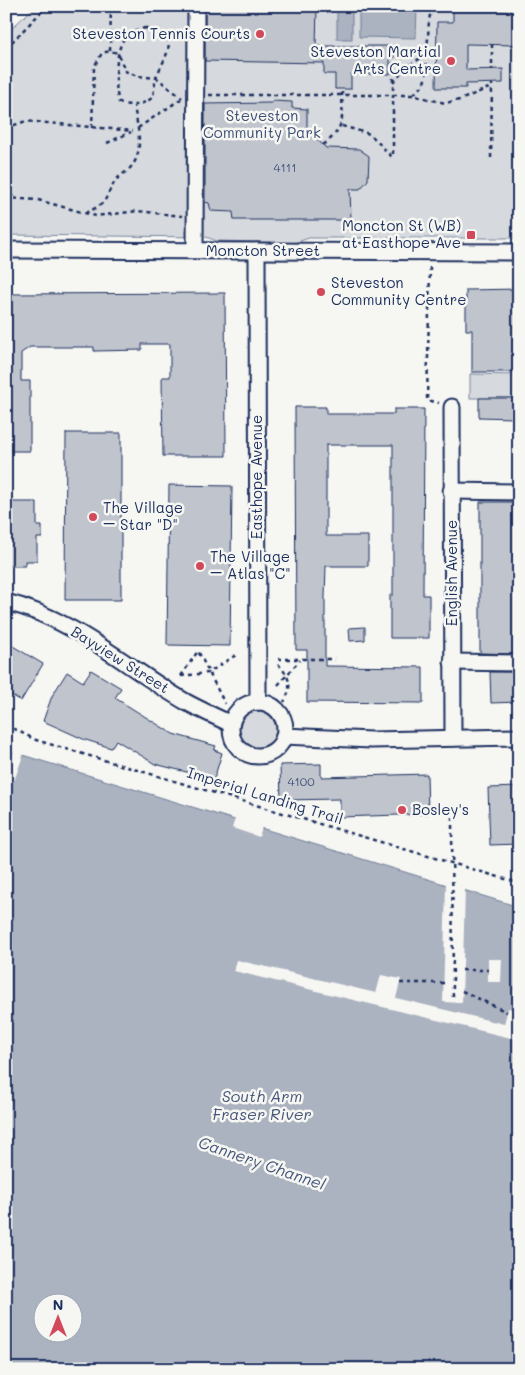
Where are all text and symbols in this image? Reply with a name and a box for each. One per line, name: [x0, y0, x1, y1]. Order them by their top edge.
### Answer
place label: Steveston Tennis Courts: [72, 23, 250, 43]
marker: Steveston Tennis Courts: [254, 28, 266, 40]
place label: Steveston Martial Arts Centre: [310, 41, 441, 78]
marker: Steveston Martial Arts Centre: [445, 55, 457, 67]
park label: Steveston Community Park: [203, 105, 321, 142]
house number: 4111: [273, 159, 297, 175]
place label: Moncton St (WB) at Easthope Ave: [342, 215, 461, 252]
marker: Moncton St (WB) at Easthope Ave: [465, 229, 477, 241]
street label: Moncton Street: [206, 240, 320, 260]
place label: Steveston Community Centre: [331, 272, 467, 309]
marker: Steveston Community Centre: [315, 286, 327, 298]
street label: Easthope Avenue: [246, 415, 266, 539]
place label: The Village – Star "D": [103, 497, 183, 534]
marker: The Village – Star "D": [87, 511, 99, 523]
street label: English Avenue: [441, 520, 461, 626]
place label: The Village – Atlas "C": [210, 546, 291, 583]
marker: The Village – Atlas "C": [194, 560, 206, 572]
street label: Bayview Street: [68, 621, 174, 697]
street label: Imperial Landing Trail: [185, 762, 346, 828]
house number: 4100: [287, 773, 315, 789]
place label: Bosley's: [412, 799, 469, 819]
marker: Bosley's: [396, 804, 408, 816]
water label: South Arm Fraser River: [212, 1085, 312, 1124]
water label: Cannery Channel: [196, 1131, 328, 1194]
north arrow: [32, 1292, 82, 1342]
text: N: [53, 1295, 63, 1314]

